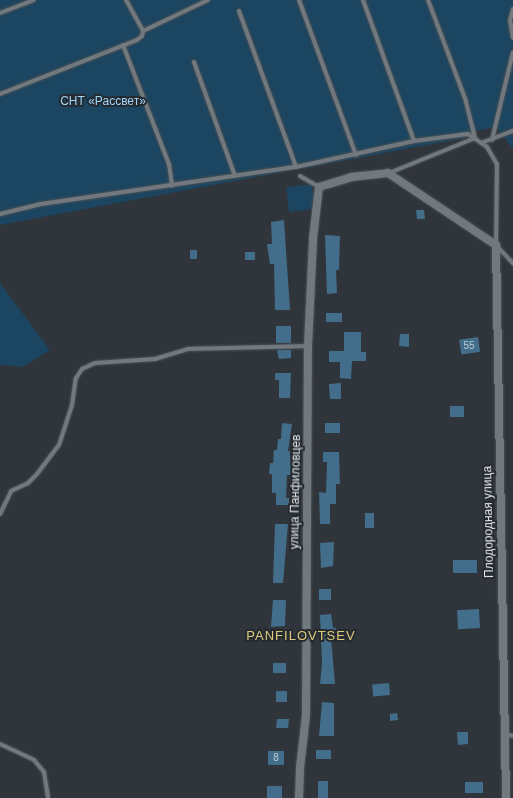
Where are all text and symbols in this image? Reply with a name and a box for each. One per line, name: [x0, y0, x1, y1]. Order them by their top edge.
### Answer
park label: СНТ «Рассвет»: [60, 95, 146, 109]
house number: 55: [463, 340, 475, 352]
street label: улица Панфиловцев: [288, 434, 304, 550]
street label: Плодородная улица: [481, 466, 497, 578]
district label: PANFILOVTSEV: [246, 628, 356, 644]
house number: 8: [273, 752, 279, 764]

